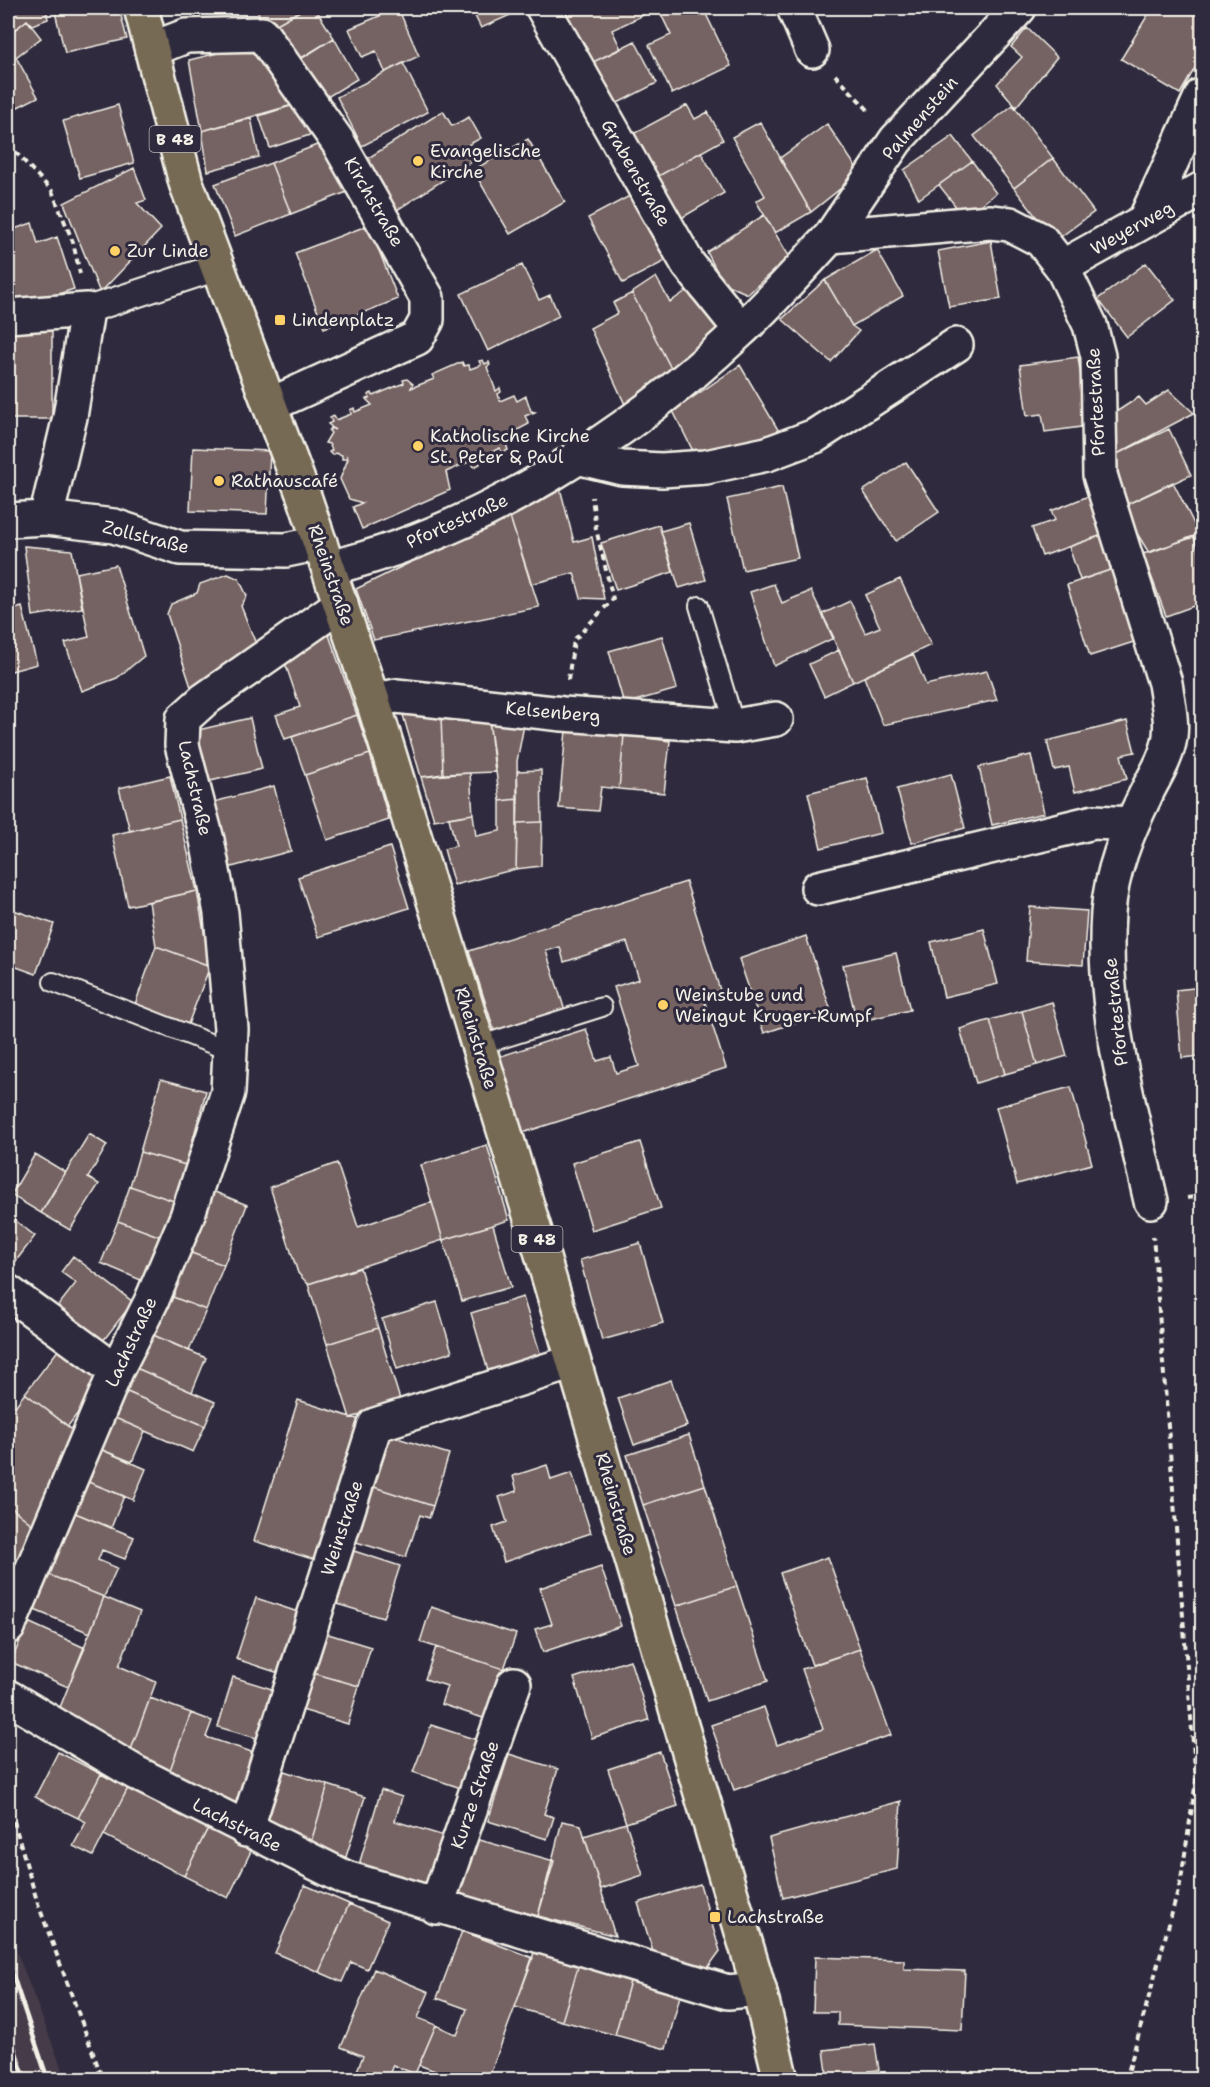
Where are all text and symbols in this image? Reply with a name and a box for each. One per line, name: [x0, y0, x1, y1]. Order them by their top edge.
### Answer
street label: Palmenstein: [877, 71, 963, 165]
street label: Grabenstraße: [596, 115, 676, 231]
road number: B 48: [150, 126, 201, 152]
place label: Evangelische Kirche: [430, 139, 541, 184]
street label: Kirchstraße: [339, 153, 409, 251]
marker: Evangelische Kirche: [411, 154, 425, 168]
street label: Weyerweg: [1086, 195, 1178, 261]
place label: Zur Linde: [127, 239, 209, 263]
marker: Zur Linde: [108, 244, 122, 258]
place label: Lindenplatz: [292, 308, 395, 332]
marker: Lindenplatz: [273, 313, 287, 327]
street label: Pfortestraße: [1081, 347, 1111, 457]
place label: Katholische Kirche St. Peter & Paul: [430, 424, 590, 469]
marker: Katholische Kirche St. Peter & Paul: [411, 439, 425, 453]
place label: Rathauscafé: [231, 469, 338, 493]
marker: Rathauscafé: [212, 474, 226, 488]
street label: Pfortestraße: [402, 488, 512, 554]
street label: Zollstraße: [100, 515, 192, 559]
street label: Rheinstraße: [302, 521, 360, 629]
street label: Kelsenberg: [505, 696, 601, 728]
street label: Lachstraße: [172, 738, 218, 838]
street label: Pfortestraße: [1098, 957, 1134, 1067]
place label: Weinstube und Weingut Kruger-Rumpf: [675, 983, 872, 1028]
street label: Rheinstraße: [449, 984, 503, 1092]
marker: Weinstube und Weingut Kruger-Rumpf: [656, 998, 670, 1012]
road number: B 48: [512, 1226, 562, 1252]
street label: Lachstraße: [100, 1293, 162, 1391]
street label: Rheinstraße: [590, 1450, 642, 1558]
street label: Weinstraße: [315, 1477, 369, 1579]
street label: Kurze Straße: [445, 1737, 505, 1853]
street label: Lachstraße: [188, 1792, 286, 1858]
place label: Lachstraße: [727, 1905, 824, 1929]
marker: Lachstraße: [708, 1910, 722, 1924]

